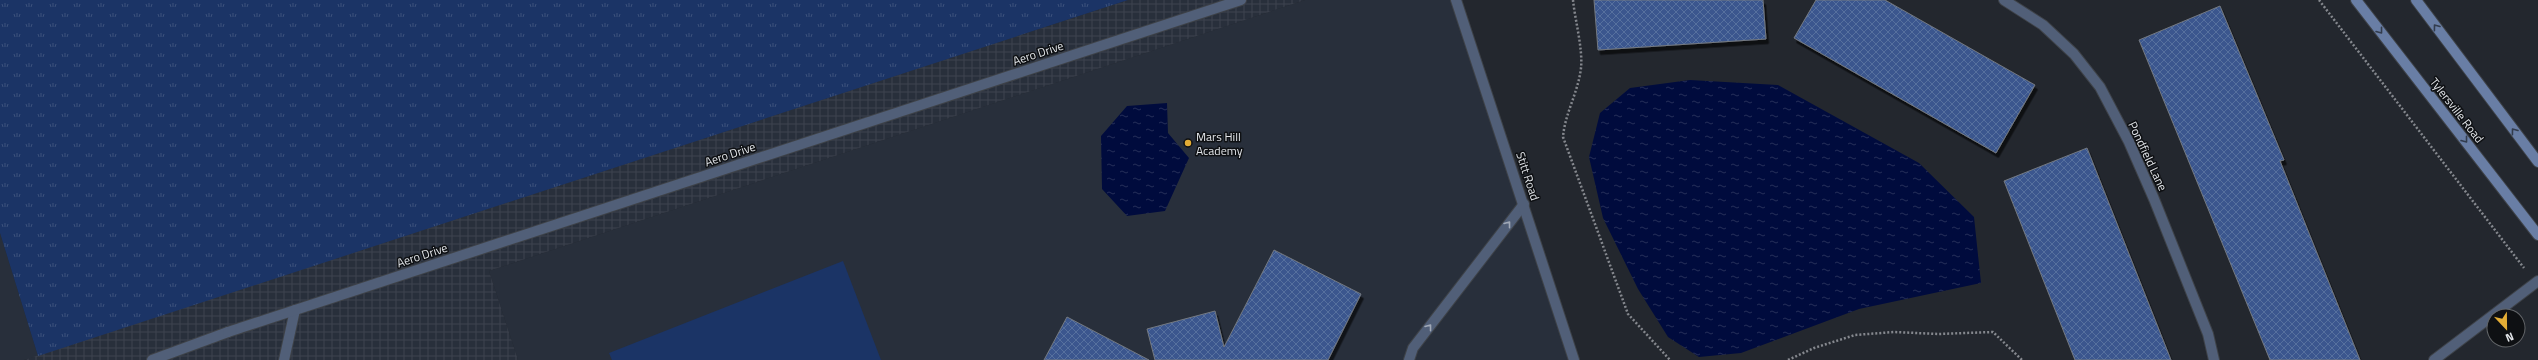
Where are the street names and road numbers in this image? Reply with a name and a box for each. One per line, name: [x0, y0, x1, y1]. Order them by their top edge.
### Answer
street label: Aero Drive: [1010, 36, 1066, 70]
street label: Tylersville Road: [2425, 73, 2489, 147]
street label: Pondfield Lane: [2124, 118, 2172, 194]
street label: Aero Drive: [702, 137, 758, 171]
street label: Stitt Road: [1511, 149, 1545, 203]
street label: Aero Drive: [394, 238, 450, 272]

